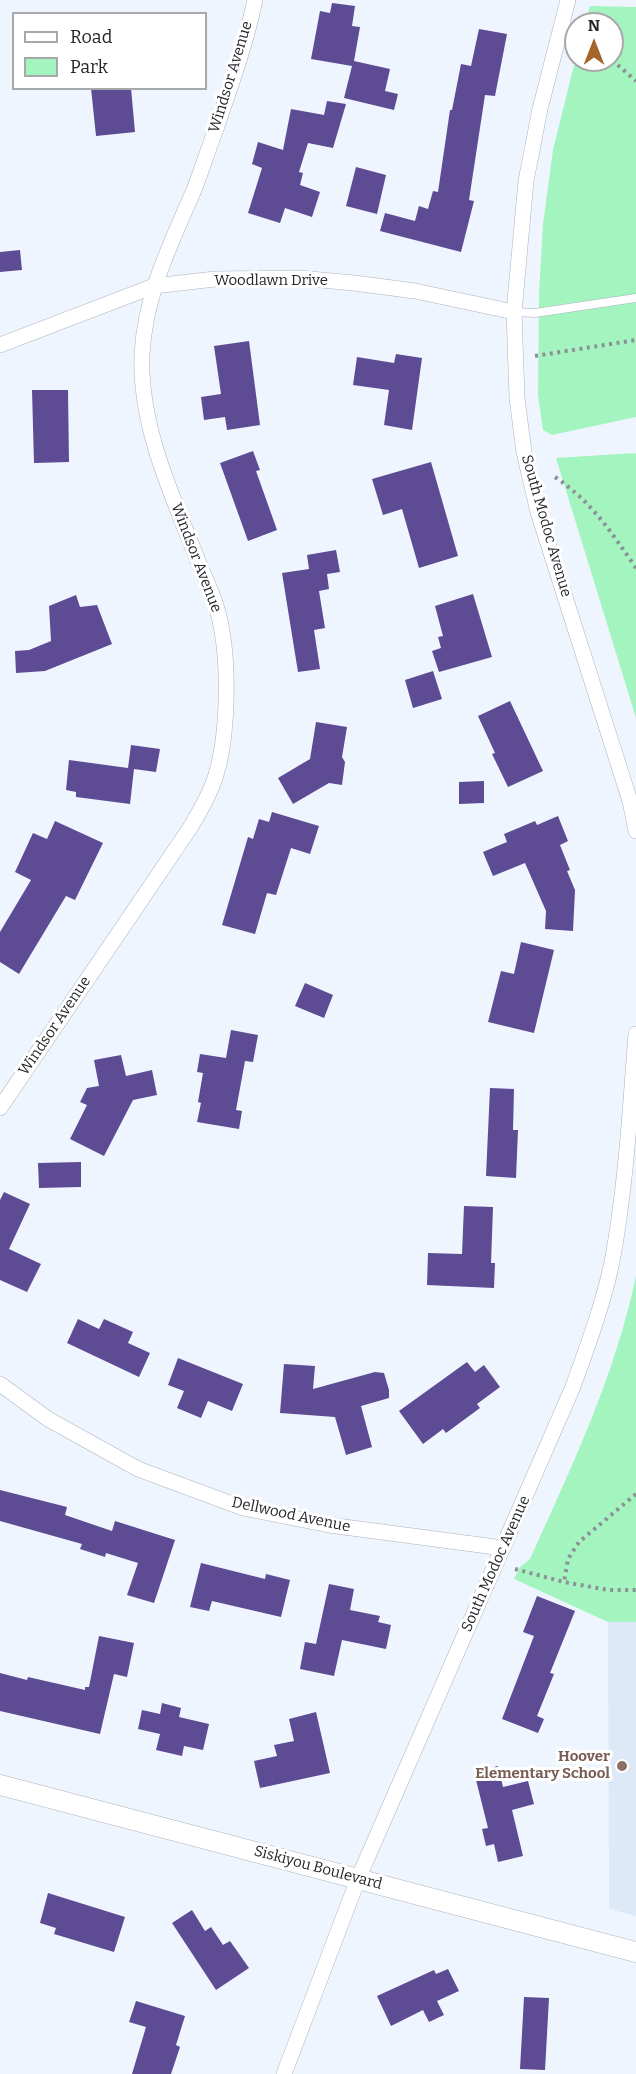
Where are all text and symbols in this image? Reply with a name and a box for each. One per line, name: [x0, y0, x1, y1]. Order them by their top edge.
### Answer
legend: [12, 12, 207, 90]
north arrow: [564, 12, 624, 72]
text: N: [588, 16, 600, 35]
street label: Windsor Avenue: [205, 19, 257, 135]
text: Road: [70, 26, 112, 48]
text: Park: [70, 56, 108, 78]
street label: Woodlawn Drive: [214, 272, 328, 290]
street label: South Modoc Avenue: [517, 453, 575, 599]
street label: Windsor Avenue: [167, 501, 225, 615]
street label: Windsor Avenue: [15, 973, 95, 1079]
street label: South Modoc Avenue: [458, 1493, 534, 1635]
street label: Dellwood Avenue: [230, 1494, 352, 1536]
place label: Hoover Elementary School: [475, 1748, 610, 1783]
marker: Hoover Elementary School: [615, 1759, 629, 1773]
street label: Siskiyou Boulevard: [252, 1842, 384, 1894]

